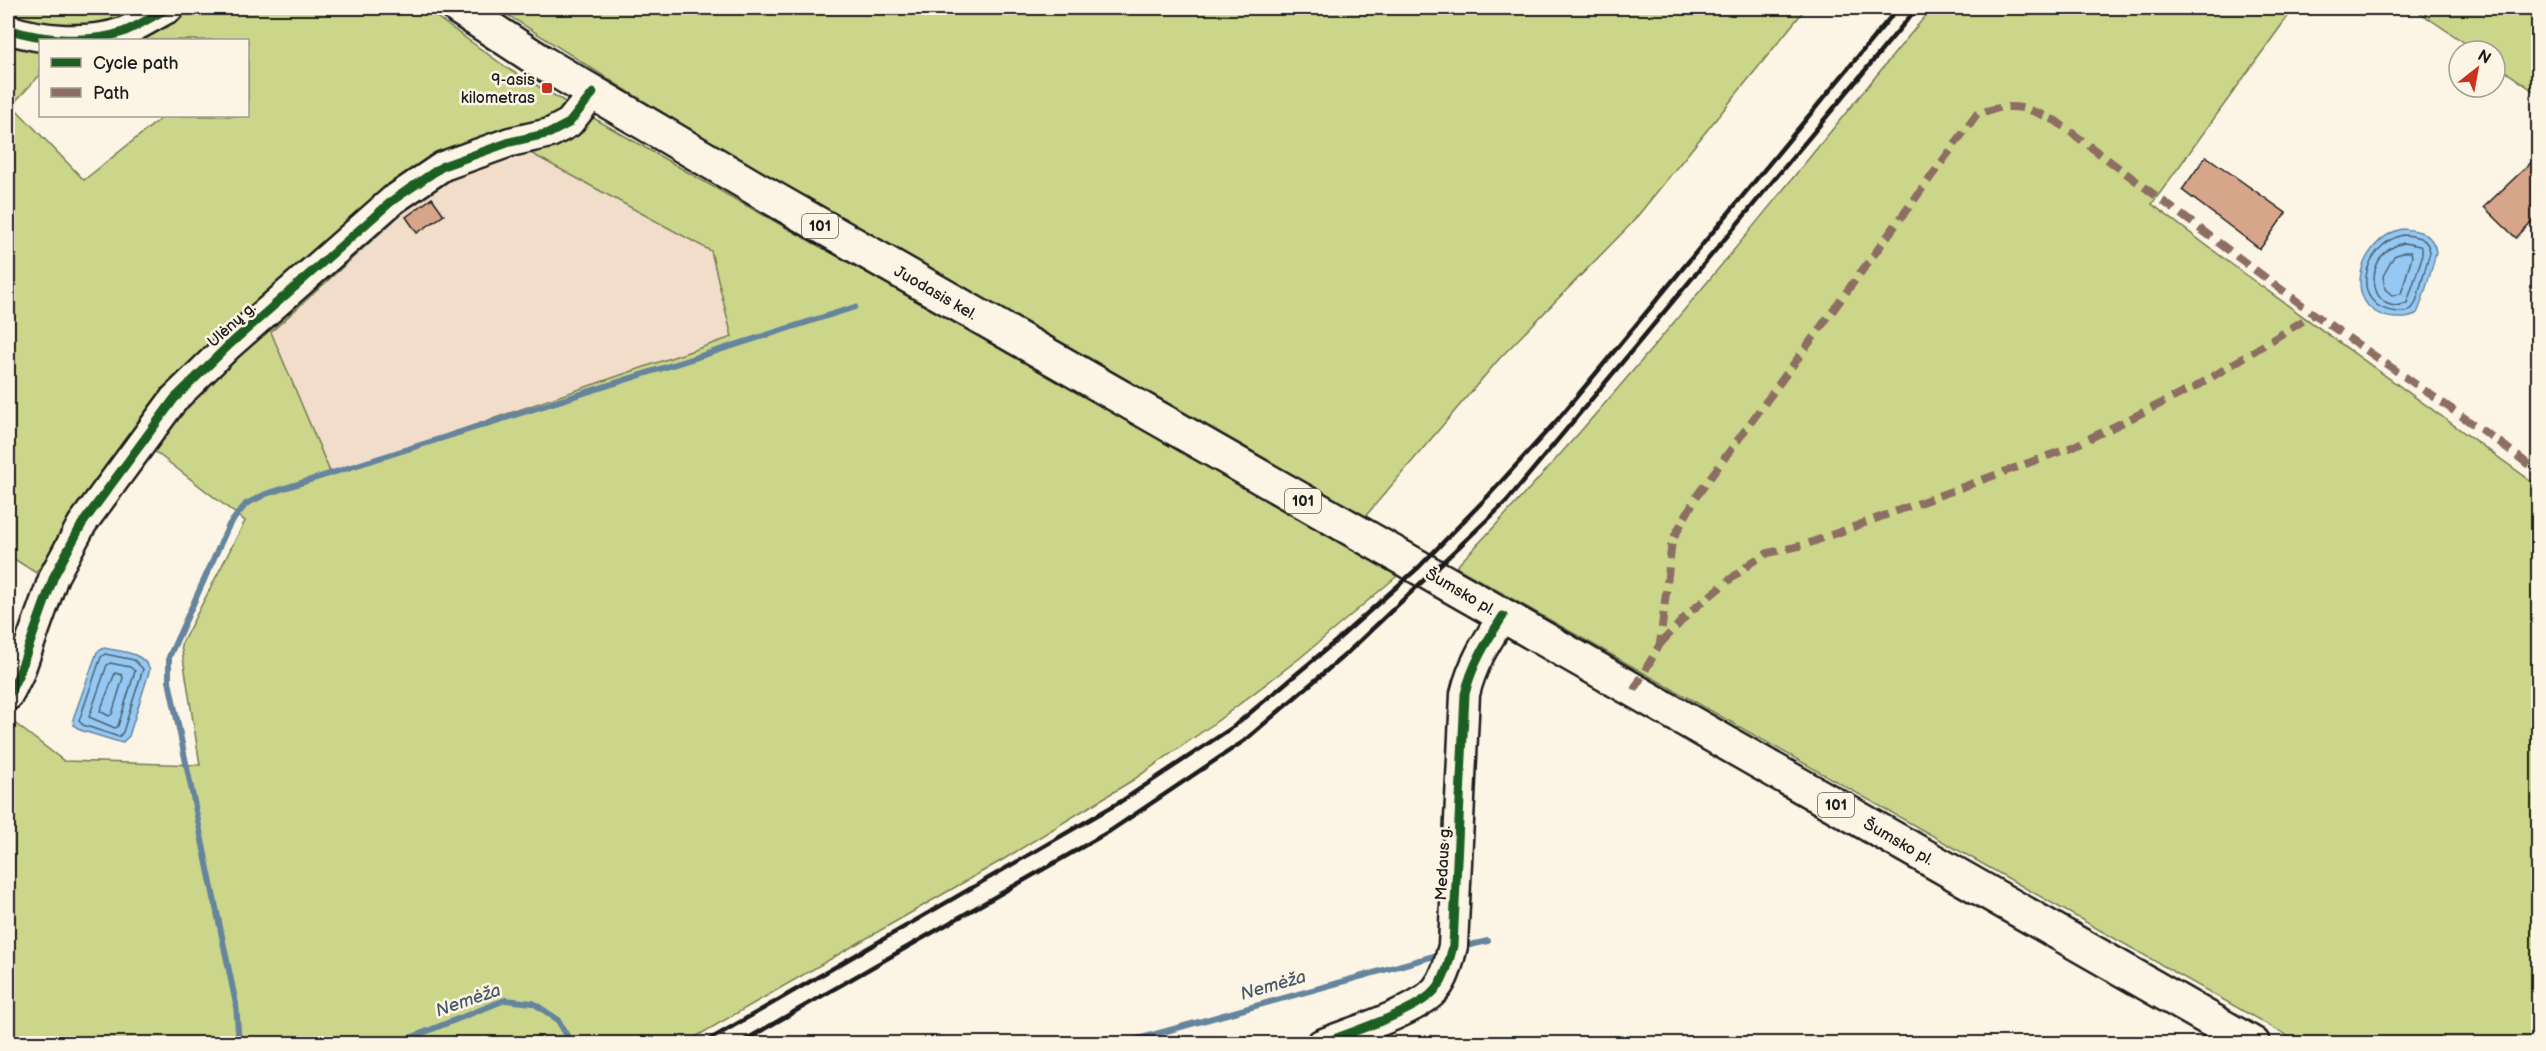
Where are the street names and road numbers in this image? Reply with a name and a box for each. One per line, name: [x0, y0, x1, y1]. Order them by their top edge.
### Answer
road number: 101: [802, 214, 838, 238]
street label: Juodasis kel.: [891, 262, 980, 325]
street label: Ulėnų g.: [204, 298, 260, 352]
road number: 101: [1285, 489, 1321, 513]
street label: Šumsko pl.: [1422, 563, 1500, 620]
road number: 101: [1818, 793, 1854, 817]
street label: Šumsko pl.: [1860, 813, 1938, 870]
street label: Medaus g.: [1432, 825, 1455, 901]

